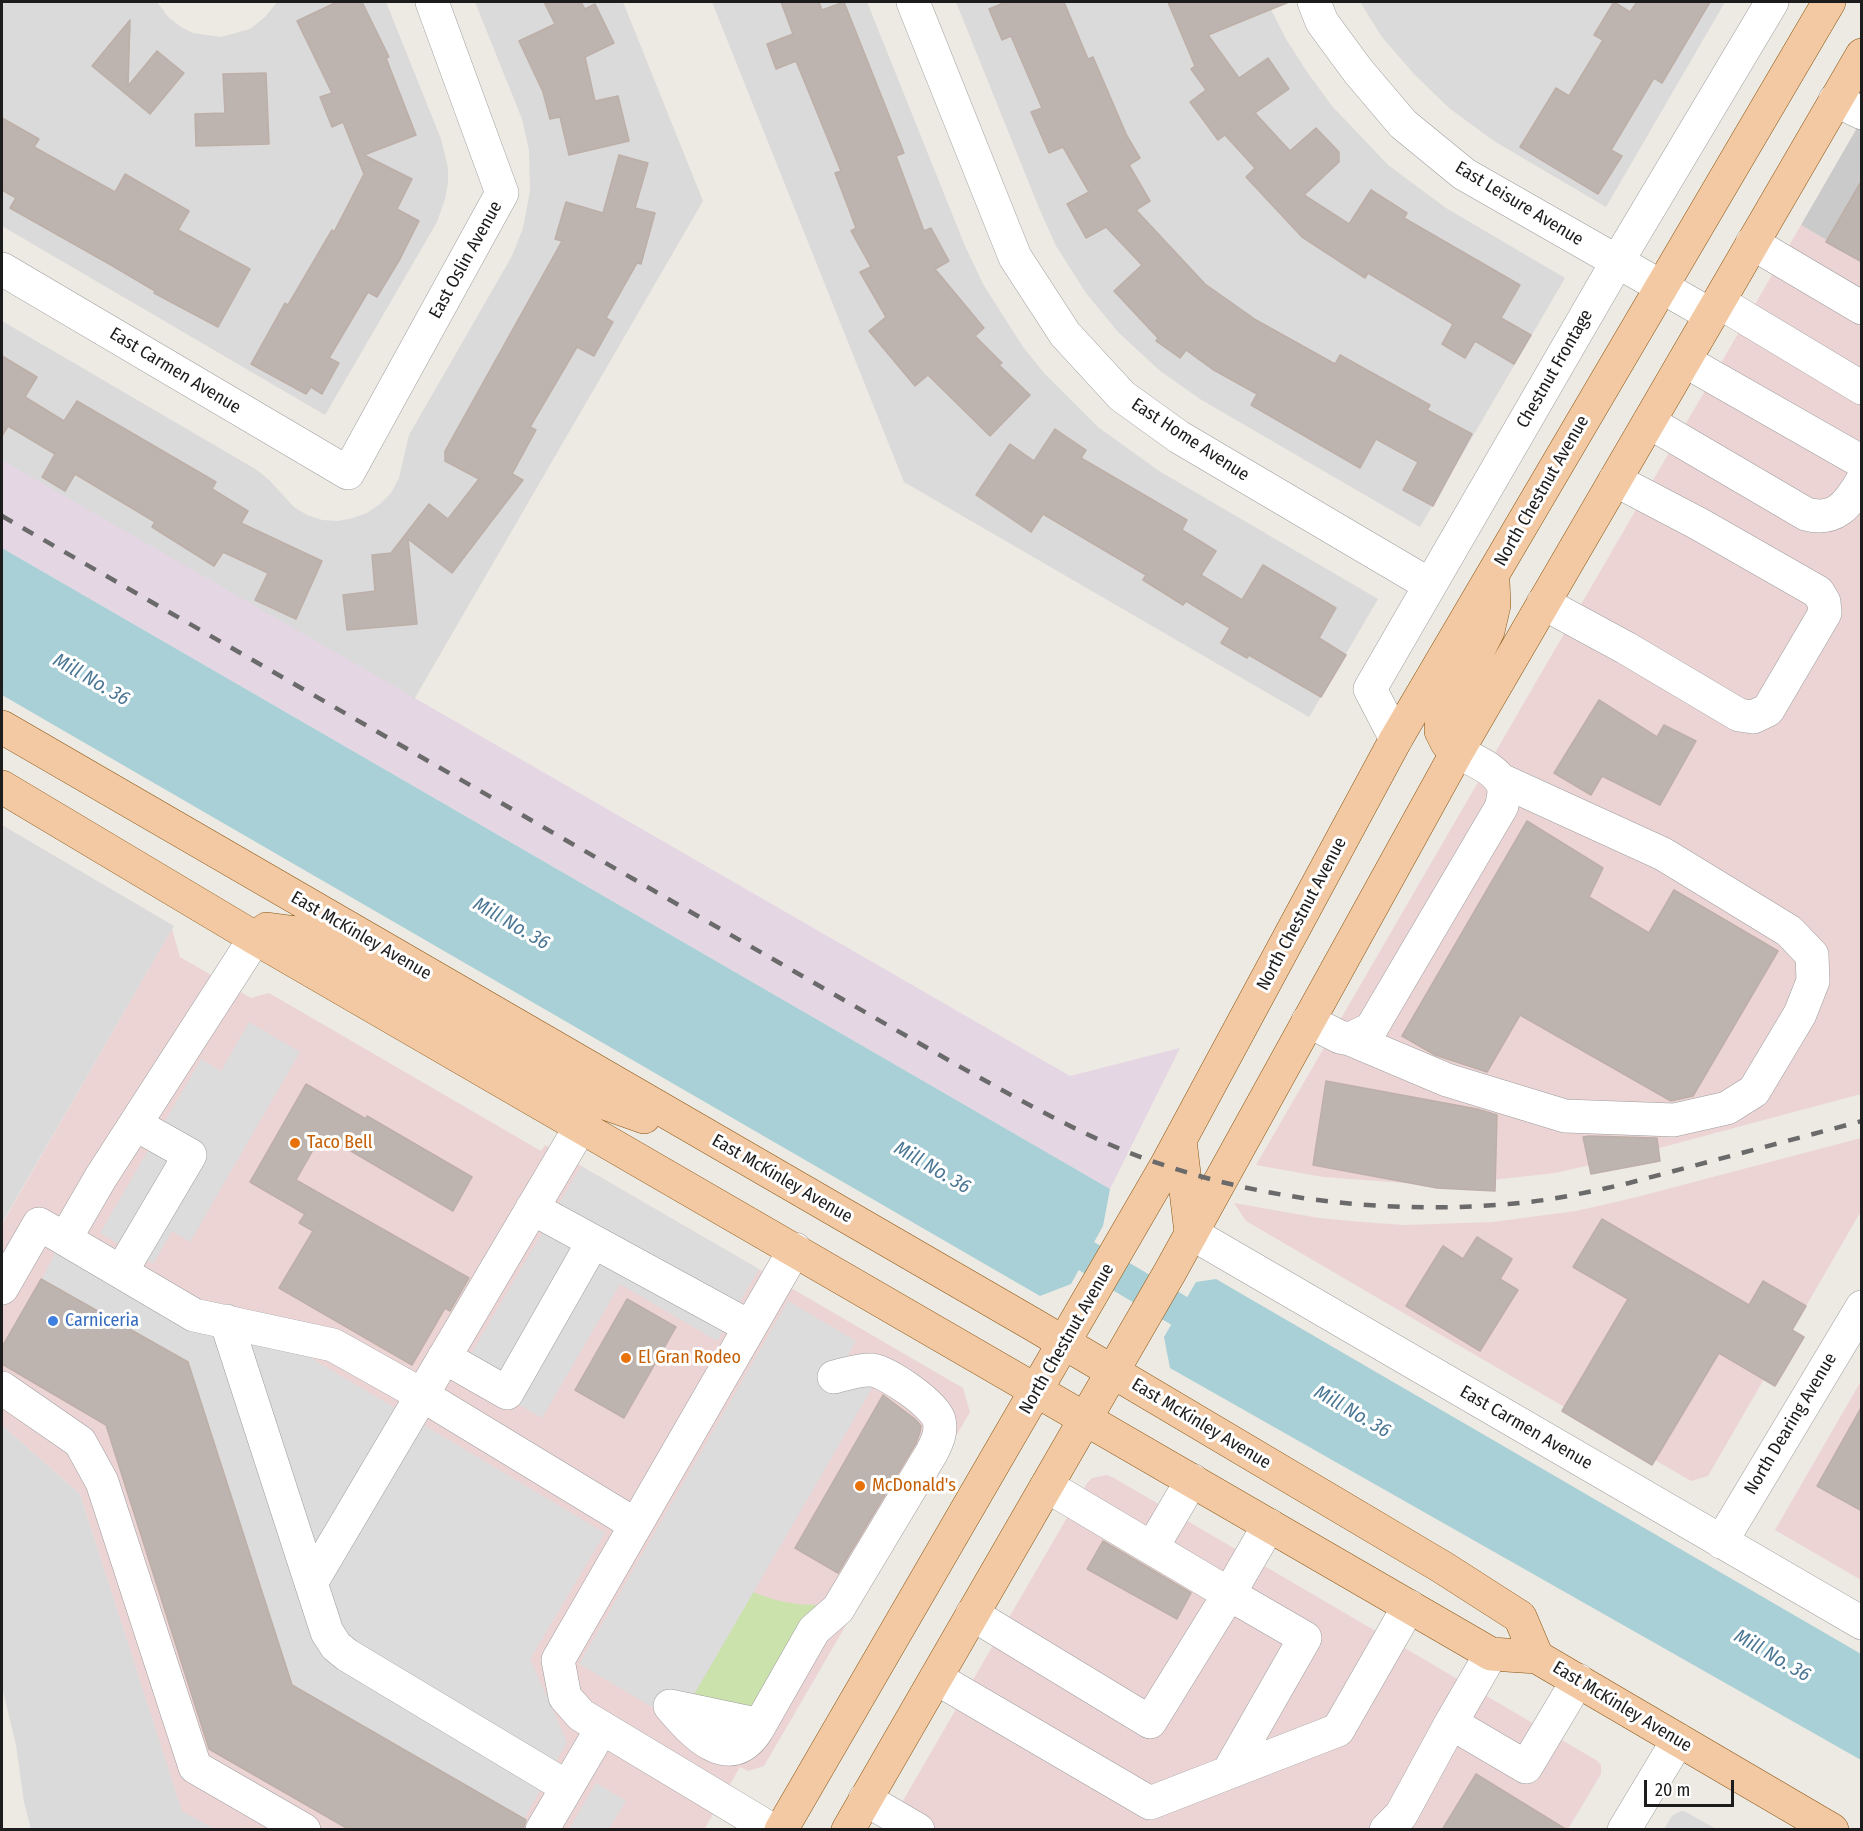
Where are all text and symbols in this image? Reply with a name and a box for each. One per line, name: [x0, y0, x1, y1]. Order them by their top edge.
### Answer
street label: East Leisure Avenue: [1451, 157, 1587, 251]
street label: East Oslin Avenue: [425, 198, 507, 322]
street label: Chestnut Frontage: [1512, 306, 1598, 432]
street label: East Carmen Avenue: [105, 323, 245, 419]
street label: East Home Avenue: [1127, 394, 1253, 486]
street label: North Chestnut Avenue: [1490, 412, 1594, 570]
water label: Mill No. 36: [48, 648, 134, 712]
street label: North Chestnut Avenue: [1252, 834, 1352, 994]
street label: East McKinley Avenue: [287, 887, 435, 985]
water label: Mill No. 36: [468, 892, 554, 956]
street label: East McKinley Avenue: [708, 1130, 856, 1228]
place label: Taco Bell: [307, 1132, 373, 1154]
marker: Taco Bell: [288, 1136, 302, 1150]
water label: Mill No. 36: [889, 1136, 975, 1200]
street label: North Chestnut Avenue: [1015, 1260, 1119, 1418]
place label: Carniceria: [65, 1310, 139, 1332]
marker: Carniceria: [46, 1314, 60, 1328]
place label: El Gran Rodeo: [638, 1347, 741, 1369]
street label: North Dearing Avenue: [1740, 1349, 1842, 1499]
marker: El Gran Rodeo: [619, 1351, 633, 1365]
street label: East McKinley Avenue: [1127, 1374, 1275, 1474]
water label: Mill No. 36: [1309, 1380, 1395, 1444]
street label: East Carmen Avenue: [1456, 1381, 1596, 1475]
place label: McDonald's: [872, 1475, 956, 1497]
marker: McDonald's: [853, 1479, 867, 1493]
water label: Mill No. 36: [1729, 1624, 1815, 1688]
street label: East McKinley Avenue: [1548, 1657, 1696, 1757]
scale bar: [1647, 1768, 1737, 1806]
text: 20 m: [1655, 1779, 1690, 1801]

